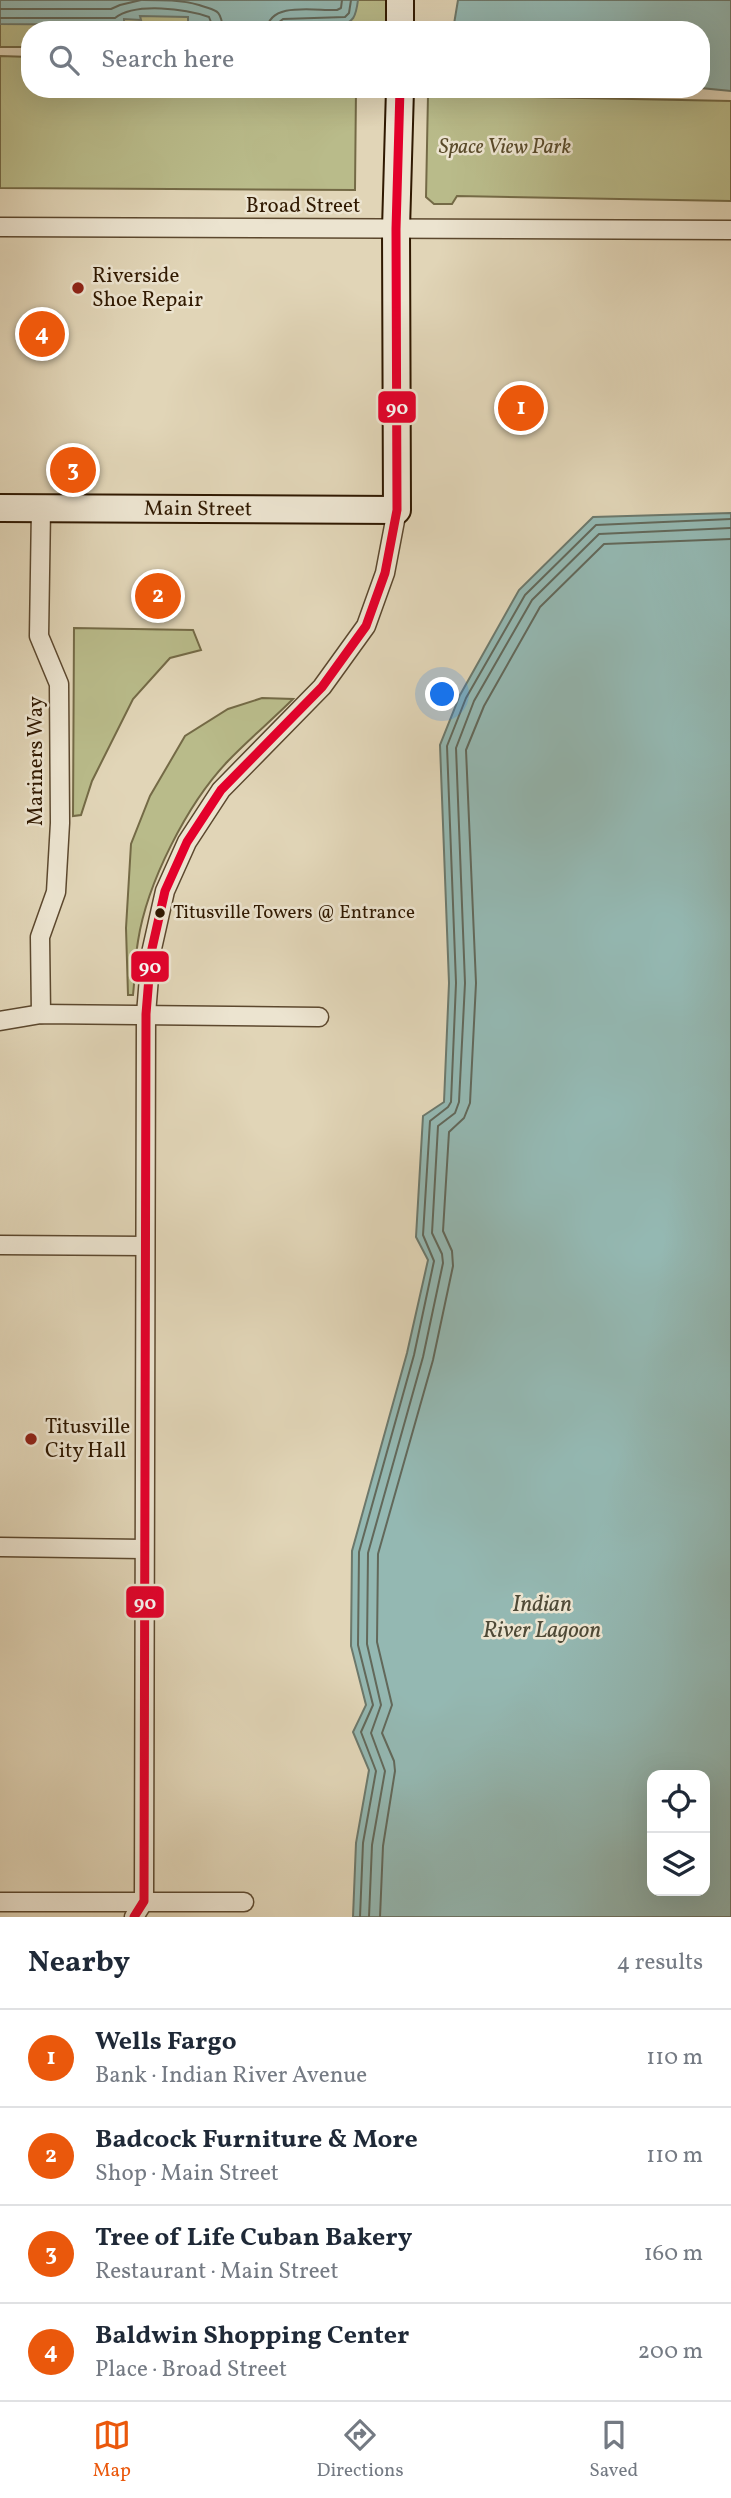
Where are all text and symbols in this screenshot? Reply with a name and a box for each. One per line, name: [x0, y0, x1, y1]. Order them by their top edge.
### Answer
search box: [21, 21, 710, 98]
icon: search: [45, 41, 83, 79]
text: Search here: [101, 42, 234, 78]
park label: Space View Park: [439, 133, 571, 162]
street label: Broad Street: [246, 192, 360, 221]
place label: Riverside Shoe Repair: [92, 262, 203, 315]
marker: Riverside Shoe Repair: [70, 280, 86, 296]
pin: 4: [19, 308, 65, 360]
pin: 1: [498, 382, 544, 434]
line badge: 90: [377, 390, 417, 424]
text: 90: [386, 396, 408, 422]
pin: 3: [50, 444, 96, 496]
street label: Main Street: [144, 494, 252, 524]
pin: 2: [135, 570, 181, 622]
your location: [425, 677, 459, 711]
street label: Mariners Way: [22, 695, 51, 826]
place label: Titusville Towers @ Entrance: [173, 900, 415, 926]
marker: Titusville Towers @ Entrance: [153, 906, 167, 920]
line badge: 90: [130, 950, 170, 983]
text: 90: [139, 955, 161, 981]
place label: Titusville City Hall: [45, 1413, 130, 1466]
marker: Titusville City Hall: [23, 1431, 39, 1447]
line badge: 90: [125, 1585, 165, 1619]
water label: Indian River Lagoon: [483, 1589, 601, 1647]
text: 90: [134, 1591, 156, 1617]
map controls: [647, 1770, 710, 1896]
button: locate: [647, 1770, 710, 1833]
button: layers: [647, 1833, 710, 1896]
text: Nearby: [28, 1942, 130, 1984]
text: 4 results: [617, 1947, 703, 1979]
text: Wells Fargo: [95, 2024, 237, 2060]
text: 1: [46, 2042, 56, 2074]
text: 110 m: [646, 2042, 703, 2074]
text: Bank · Indian River Avenue: [95, 2060, 367, 2092]
text: Badcock Furniture & More: [95, 2122, 418, 2158]
text: 2: [45, 2140, 57, 2172]
text: 110 m: [646, 2140, 703, 2172]
text: Shop · Main Street: [95, 2158, 279, 2190]
text: Tree of Life Cuban Bakery: [95, 2220, 412, 2256]
text: 3: [45, 2238, 57, 2270]
text: 160 m: [644, 2238, 703, 2270]
text: Restaurant · Main Street: [95, 2256, 339, 2288]
text: Baldwin Shopping Center: [95, 2318, 409, 2354]
text: 4: [44, 2336, 58, 2368]
text: 200 m: [638, 2336, 703, 2368]
text: Place · Broad Street: [95, 2354, 287, 2386]
tab: Map: [93, 2416, 131, 2484]
tab: Directions: [317, 2416, 404, 2484]
tab: Saved: [589, 2416, 638, 2484]

